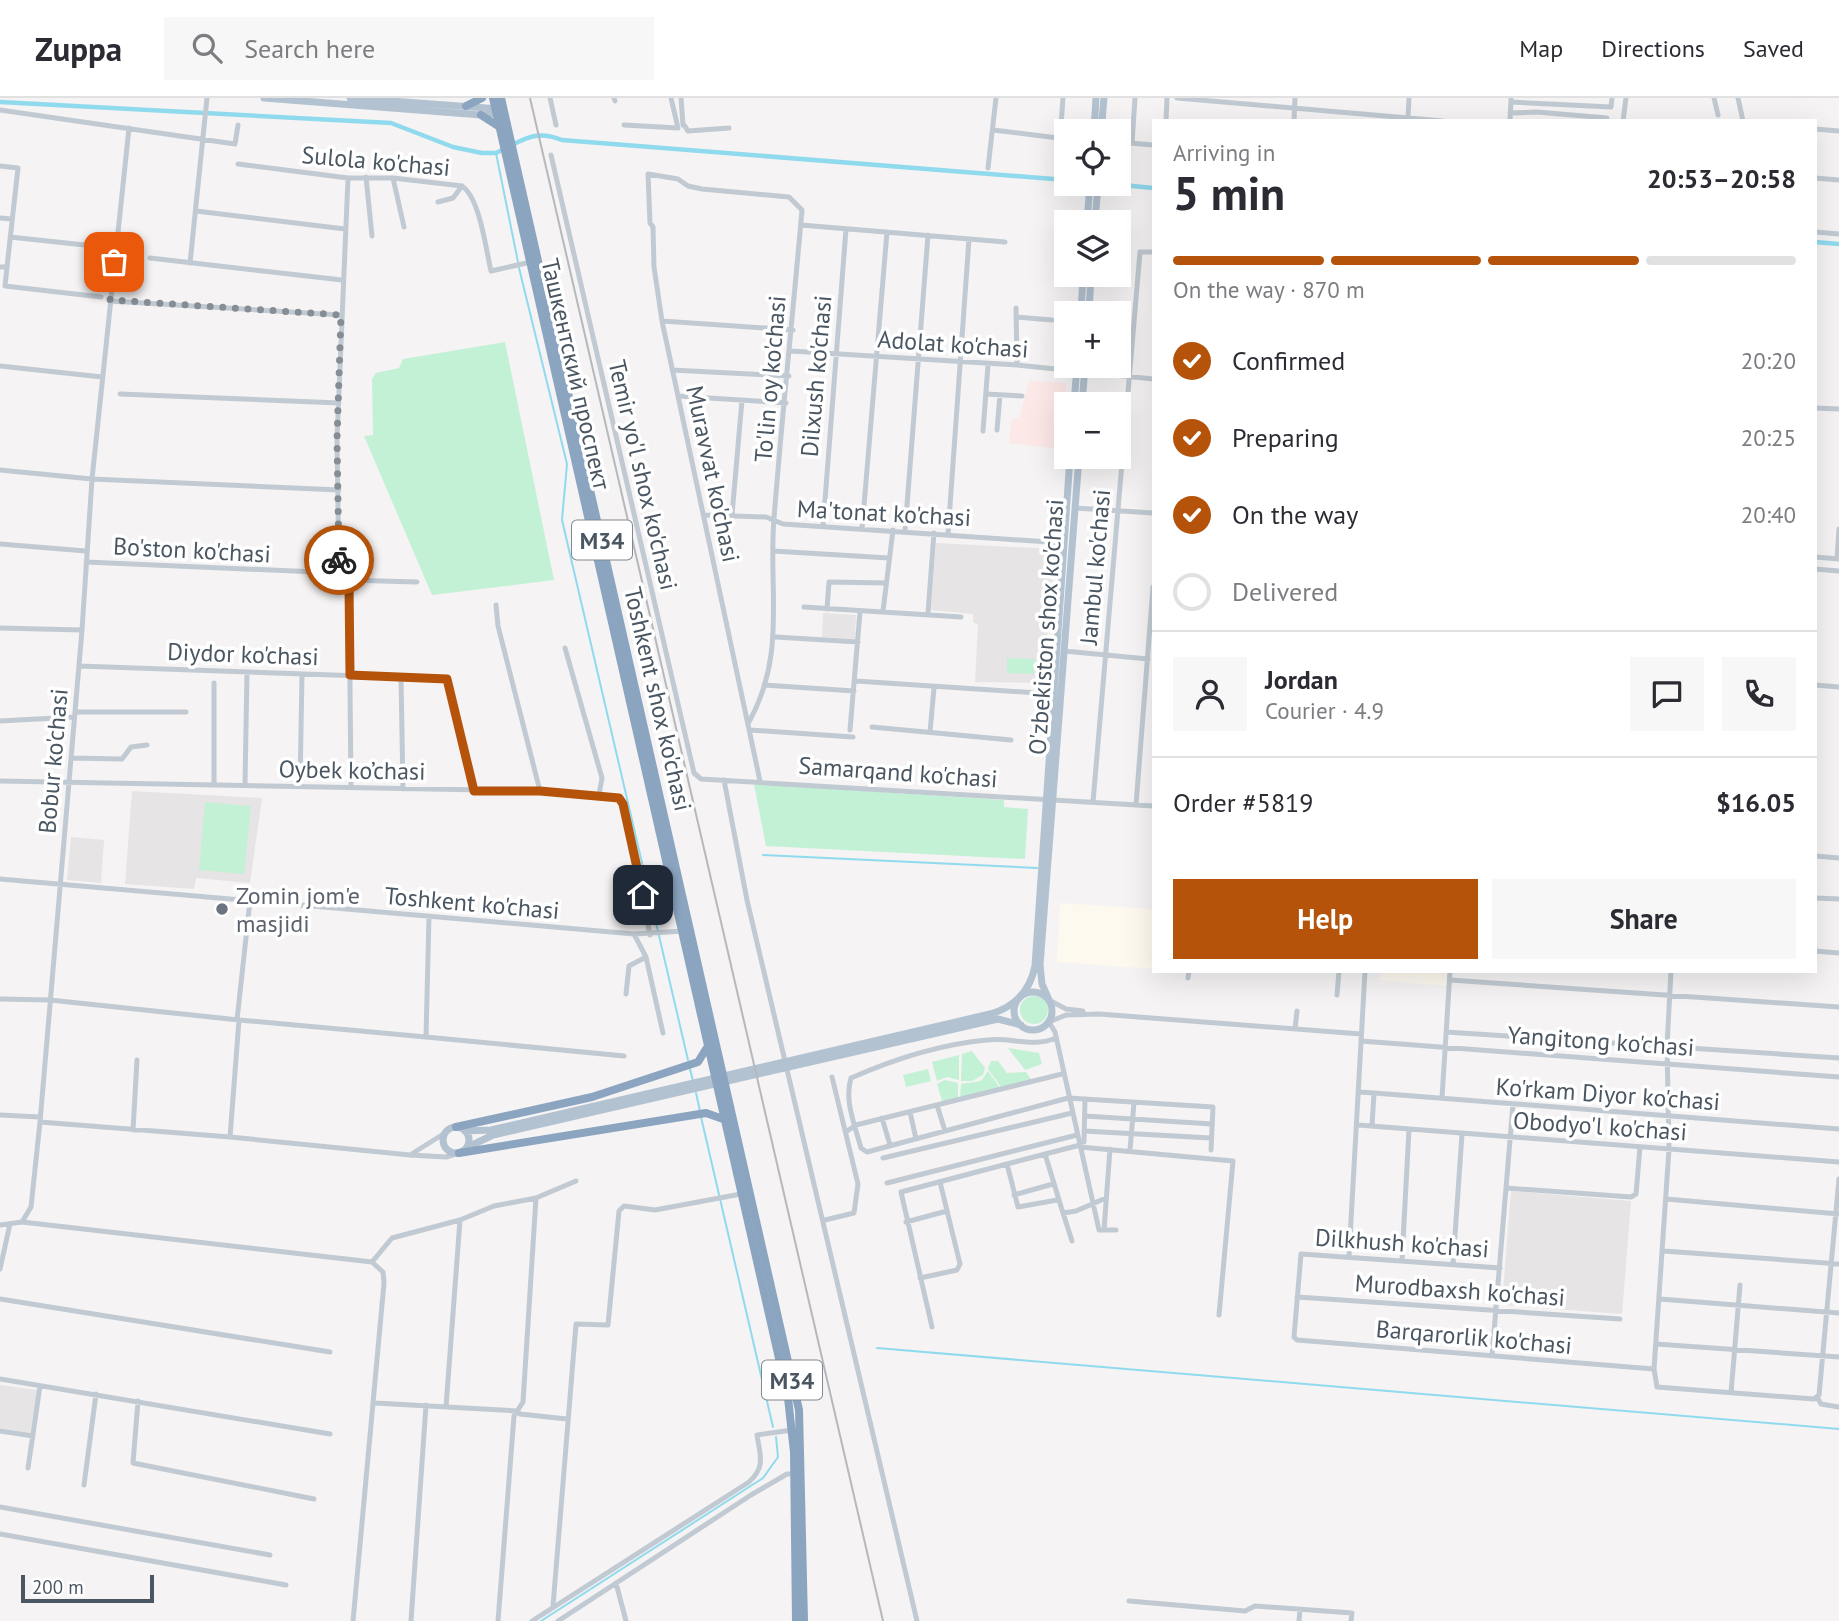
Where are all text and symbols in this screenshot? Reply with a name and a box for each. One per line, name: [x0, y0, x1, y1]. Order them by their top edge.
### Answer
search box: [164, 17, 654, 80]
text: Zuppa: [35, 27, 122, 70]
icon: search: [188, 29, 226, 67]
text: Search here: [244, 32, 375, 65]
text: Map: [1519, 33, 1563, 64]
text: Directions: [1601, 33, 1705, 64]
text: Saved: [1743, 33, 1804, 64]
map controls: [1054, 119, 1131, 469]
button: locate: [1054, 119, 1131, 196]
text: Arriving in: [1173, 138, 1275, 167]
street label: Sulola ko'chasi: [300, 139, 452, 183]
text: 20:53–20:58: [1647, 162, 1796, 195]
text: 5 min: [1173, 163, 1285, 223]
button: layers: [1054, 210, 1131, 287]
pin: [84, 232, 144, 292]
icon: bag: [95, 243, 133, 281]
street label: Ташкентский проспект: [534, 255, 618, 493]
text: On the way · 870 m: [1173, 275, 1365, 304]
street label: To'lin oy ko'chasi: [747, 294, 793, 464]
street label: Dilxush ko'chasi: [793, 294, 839, 458]
button: +: [1054, 301, 1131, 378]
street label: Adolat ko'chasi: [876, 323, 1030, 365]
icon: check: [1173, 342, 1211, 380]
text: Confirmed: [1232, 344, 1345, 377]
text: 20:20: [1741, 346, 1796, 375]
street label: Temir yo'l shox ko'chasi: [601, 357, 685, 593]
street label: Muravvat ko'chasi: [679, 383, 747, 565]
button: −: [1054, 392, 1131, 469]
icon: check: [1173, 419, 1211, 457]
text: Preparing: [1232, 421, 1339, 454]
text: 20:25: [1741, 423, 1796, 452]
street label: Jambul ko'chasi: [1073, 488, 1117, 647]
street label: Ma'tonat ko'chasi: [796, 493, 972, 533]
icon: check: [1173, 496, 1211, 534]
street label: O'zbekiston shox ko'chasi: [1022, 498, 1070, 756]
text: On the way: [1232, 498, 1358, 531]
text: 20:40: [1741, 500, 1796, 529]
road number: M34: [572, 520, 632, 560]
courier: [304, 525, 374, 595]
street label: Bo'ston ko'chasi: [112, 530, 272, 570]
icon: bike: [320, 541, 358, 579]
text: Delivered: [1232, 575, 1338, 608]
street label: Toshkent shox ko'chasi: [617, 584, 699, 814]
street label: Diydor ko'chasi: [167, 636, 319, 672]
button: person: [1173, 657, 1247, 731]
button: chat: [1630, 657, 1704, 731]
button: phone: [1722, 657, 1796, 731]
text: Jordan: [1265, 663, 1338, 696]
street label: Bobur ko'chasi: [31, 687, 75, 835]
text: Courier · 4.9: [1265, 696, 1384, 725]
street label: Samarqand ko'chasi: [797, 750, 999, 794]
street label: Oybek ko’chasi: [278, 753, 426, 787]
text: Order #5819: [1173, 786, 1313, 819]
text: $16.05: [1716, 786, 1796, 819]
pin: [613, 865, 673, 925]
icon: home: [624, 876, 662, 914]
button: Help: [1173, 879, 1478, 959]
button: Share: [1492, 879, 1796, 959]
place label: Zomin jom'e masjidi: [236, 880, 360, 939]
street label: Toshkent ko'chasi: [383, 880, 561, 926]
marker: Zomin jom'e masjidi: [214, 901, 230, 917]
street label: Yangitong ko'chasi: [1507, 1019, 1695, 1063]
street label: Ko'rkam Diyor ko'chasi: [1495, 1071, 1721, 1117]
street label: Obodyo'l ko'chasi: [1512, 1104, 1688, 1148]
street label: Dilkhush ko'chasi: [1314, 1221, 1490, 1265]
street label: Murodbaxsh ko'chasi: [1354, 1267, 1566, 1313]
street label: Barqarorlik ko'chasi: [1375, 1313, 1573, 1361]
road number: M34: [762, 1360, 822, 1400]
scale bar: [21, 1572, 154, 1604]
text: 200 m: [32, 1575, 84, 1599]

